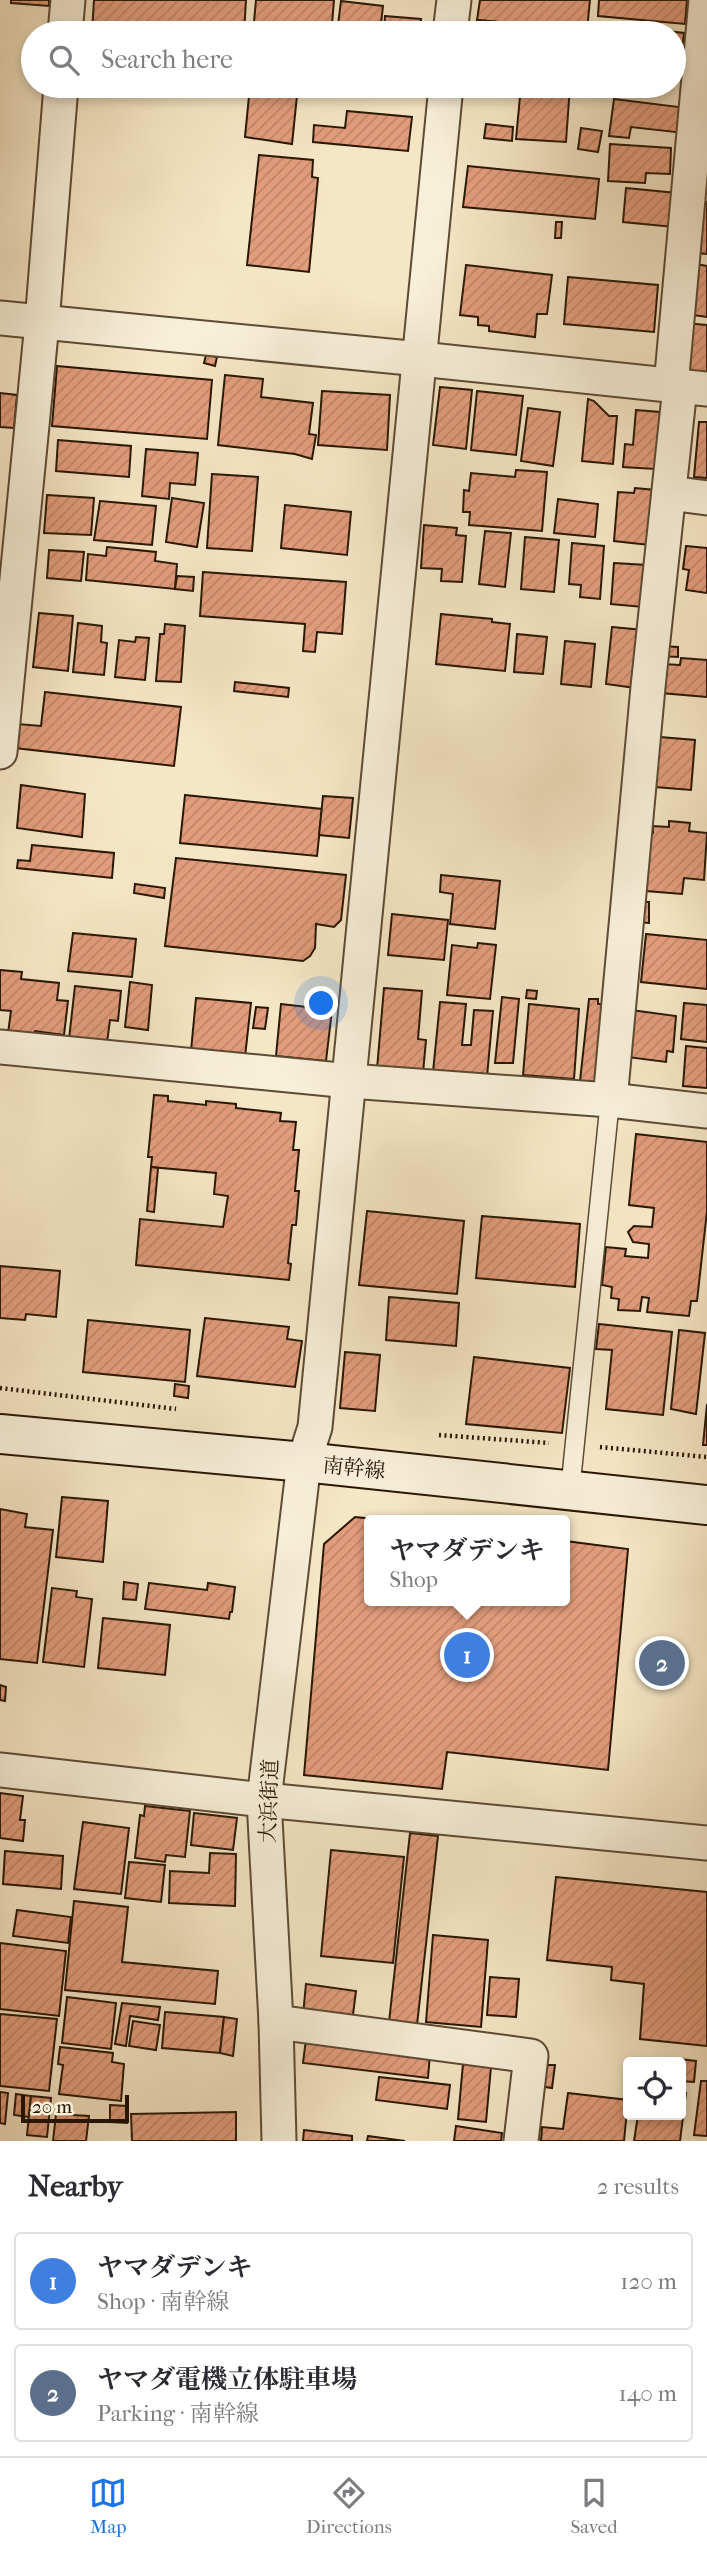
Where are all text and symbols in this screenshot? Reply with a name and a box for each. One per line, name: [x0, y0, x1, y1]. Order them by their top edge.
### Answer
search box: [21, 21, 686, 98]
icon: search: [45, 41, 83, 79]
text: Search here: [101, 44, 233, 75]
your location: [304, 986, 338, 1020]
street label: 南幹線: [321, 1453, 387, 1483]
popup: [364, 1515, 570, 1606]
text: ヤマダデンキ: [389, 1535, 545, 1566]
text: Shop: [389, 1566, 438, 1593]
pin: 1: [444, 1629, 490, 1681]
pin: 2: [639, 1637, 685, 1689]
street label: 大浜街道: [256, 1759, 282, 1843]
map controls: [623, 2057, 686, 2120]
button: locate: [623, 2057, 686, 2120]
scale bar: [21, 2092, 130, 2124]
text: 20 m: [32, 2096, 72, 2118]
text: Nearby: [28, 2169, 123, 2204]
text: 2 results: [597, 2173, 679, 2200]
text: ヤマダデンキ: [97, 2252, 252, 2283]
text: 1: [49, 2268, 57, 2295]
text: 120 m: [620, 2268, 677, 2295]
text: Shop · 南幹線: [97, 2288, 229, 2315]
text: ヤマダ電機立体駐車場: [97, 2364, 357, 2395]
text: 2: [47, 2380, 59, 2407]
text: 140 m: [618, 2380, 677, 2407]
text: Parking · 南幹線: [97, 2400, 259, 2427]
tab: Map: [89, 2474, 127, 2538]
tab: Directions: [306, 2474, 392, 2538]
tab: Saved: [570, 2474, 618, 2538]

